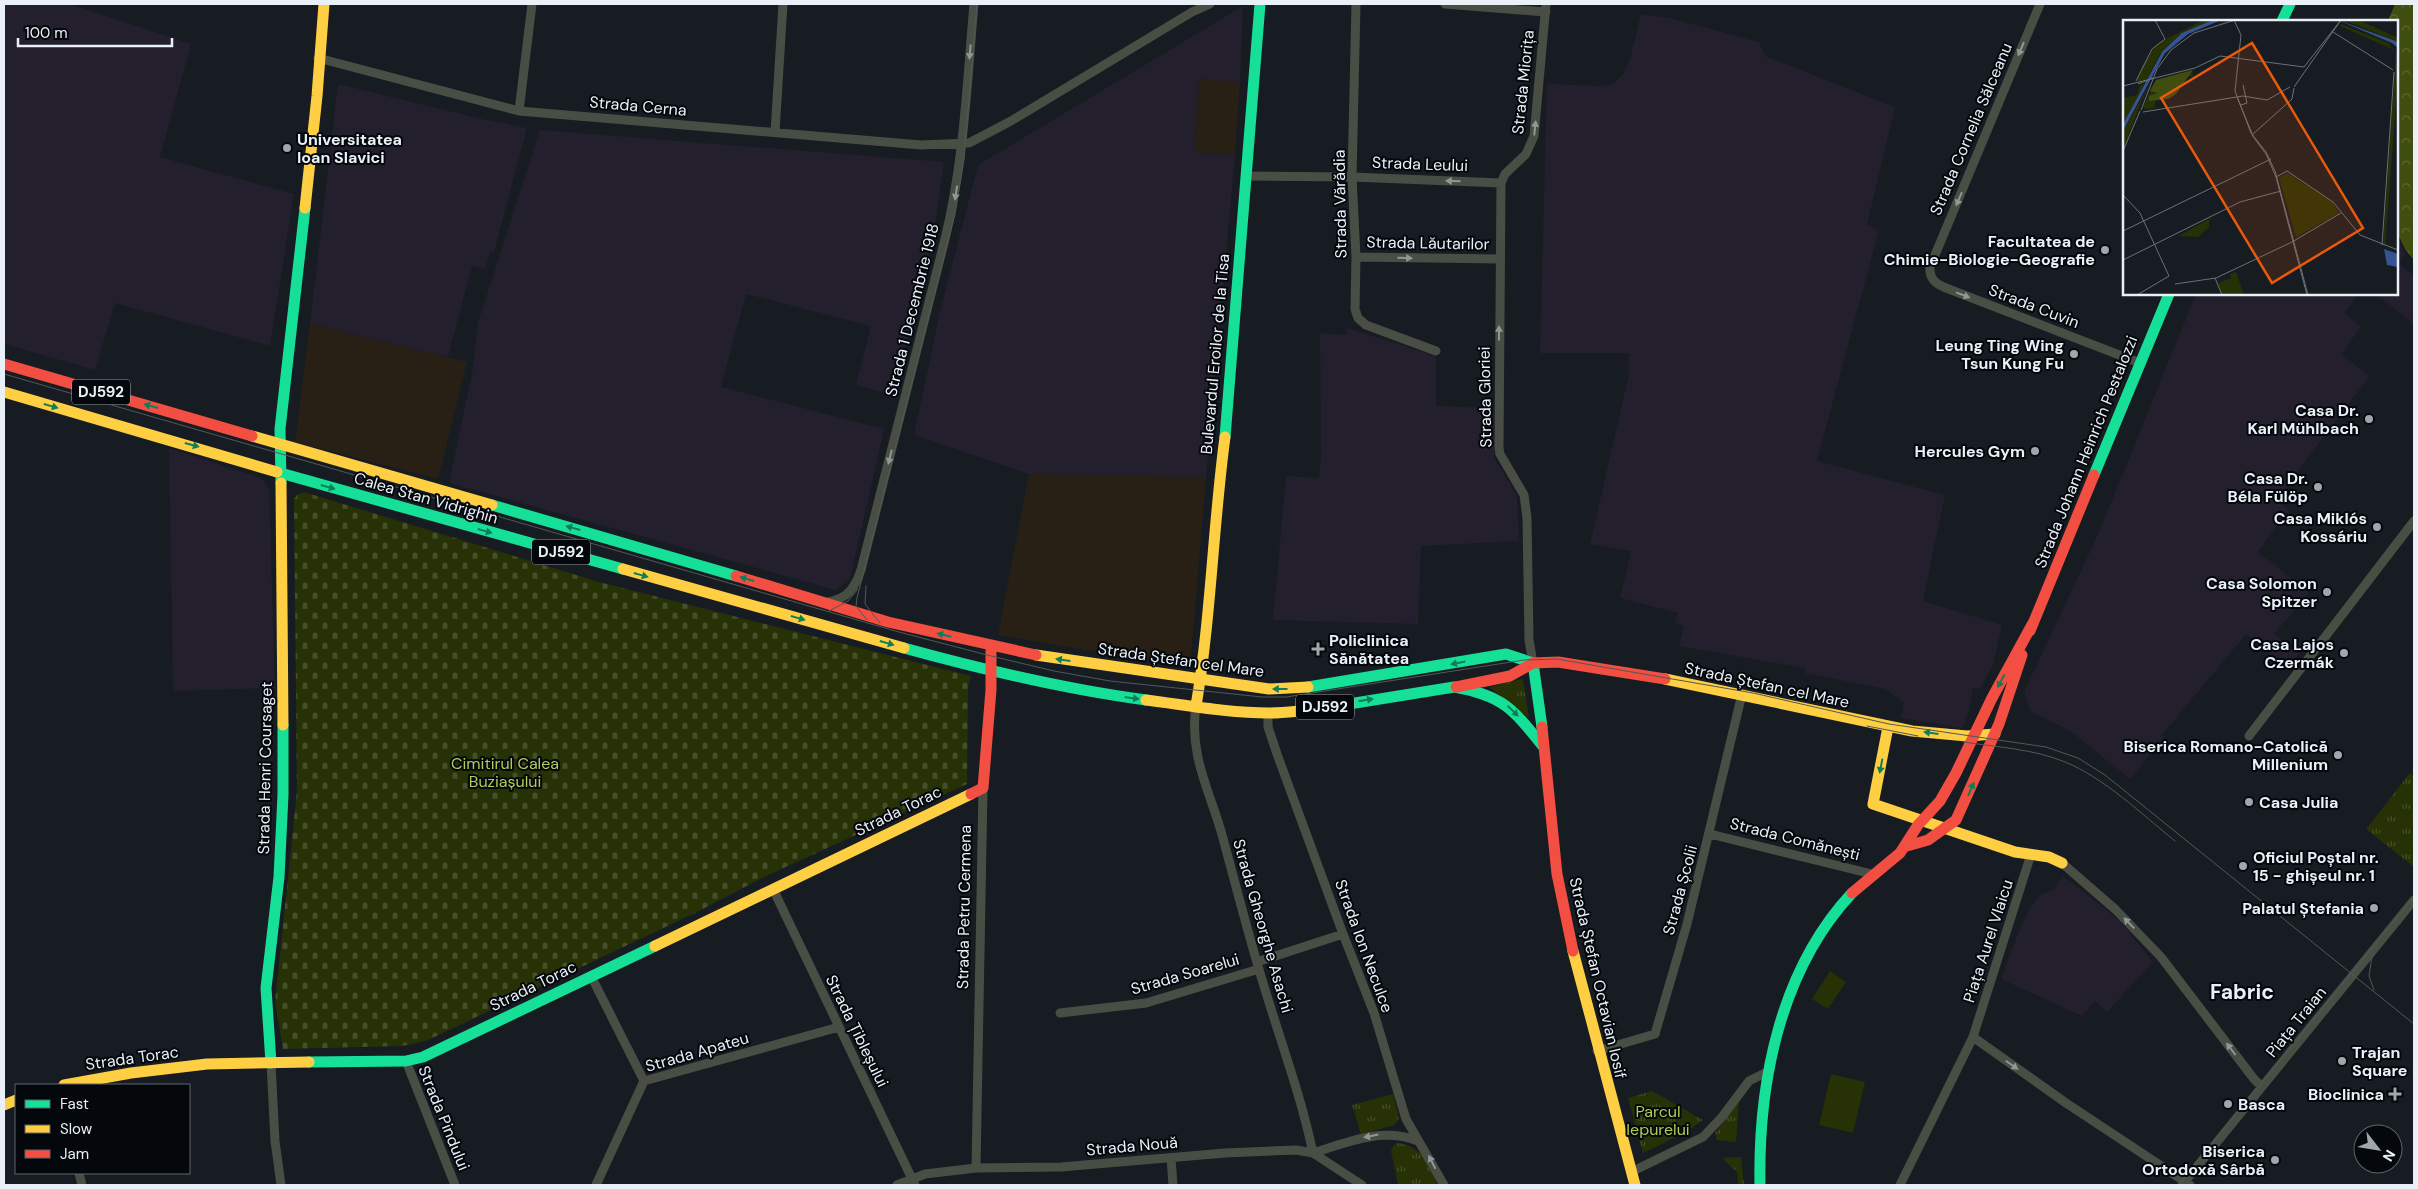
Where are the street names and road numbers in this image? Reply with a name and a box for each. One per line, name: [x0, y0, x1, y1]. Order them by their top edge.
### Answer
street label: Strada Miorița: [1507, 29, 1539, 135]
street label: Strada Cornelia Sălceanu: [1925, 39, 2017, 219]
street label: Strada Cerna: [588, 91, 688, 121]
street label: Strada Vărădia: [1329, 149, 1351, 259]
street label: Strada Leului: [1372, 152, 1468, 176]
street label: Strada 1 Decembrie 1918: [880, 221, 944, 399]
street label: Strada Lăutarilor: [1366, 231, 1490, 255]
street label: Bulevardul Eroilor de la Tisa: [1196, 253, 1234, 455]
street label: Strada Cuvin: [1986, 279, 2082, 333]
street label: Strada Johann Heinrich Pestalozzi: [2030, 333, 2142, 571]
street label: Strada Gloriei: [1474, 346, 1496, 448]
road number: DJ592: [72, 380, 130, 404]
street label: Calea Stan Vidrighin: [351, 467, 501, 529]
road number: DJ592: [532, 540, 590, 564]
street label: Strada Ștefan cel Mare: [1096, 638, 1266, 682]
street label: Strada Ștefan cel Mare: [1683, 657, 1851, 713]
street label: Strada Henri Coursaget: [253, 681, 277, 855]
road number: DJ592: [1296, 694, 1354, 720]
street label: Strada Torac: [851, 781, 945, 841]
street label: Strada Comănești: [1728, 813, 1862, 865]
street label: Strada Petru Cermena: [952, 825, 976, 989]
street label: Strada Gheorghe Asachi: [1228, 837, 1298, 1015]
street label: Strada Școlii: [1658, 843, 1702, 937]
street label: Strada Ștefan Octavian Iosif: [1565, 875, 1631, 1081]
street label: Strada Ion Neculce: [1330, 877, 1398, 1015]
street label: Piața Aurel Vlaicu: [1958, 877, 2018, 1005]
street label: Strada Soarelui: [1128, 948, 1242, 1000]
street label: Strada Torac: [486, 956, 580, 1016]
street label: Strada Țibleșului: [821, 971, 893, 1091]
street label: Piața Traian: [2261, 982, 2331, 1062]
street label: Strada Apateu: [643, 1027, 751, 1077]
street label: Strada Torac: [84, 1041, 180, 1075]
street label: Strada Pindului: [413, 1062, 475, 1174]
street label: Strada Nouă: [1085, 1132, 1179, 1160]

